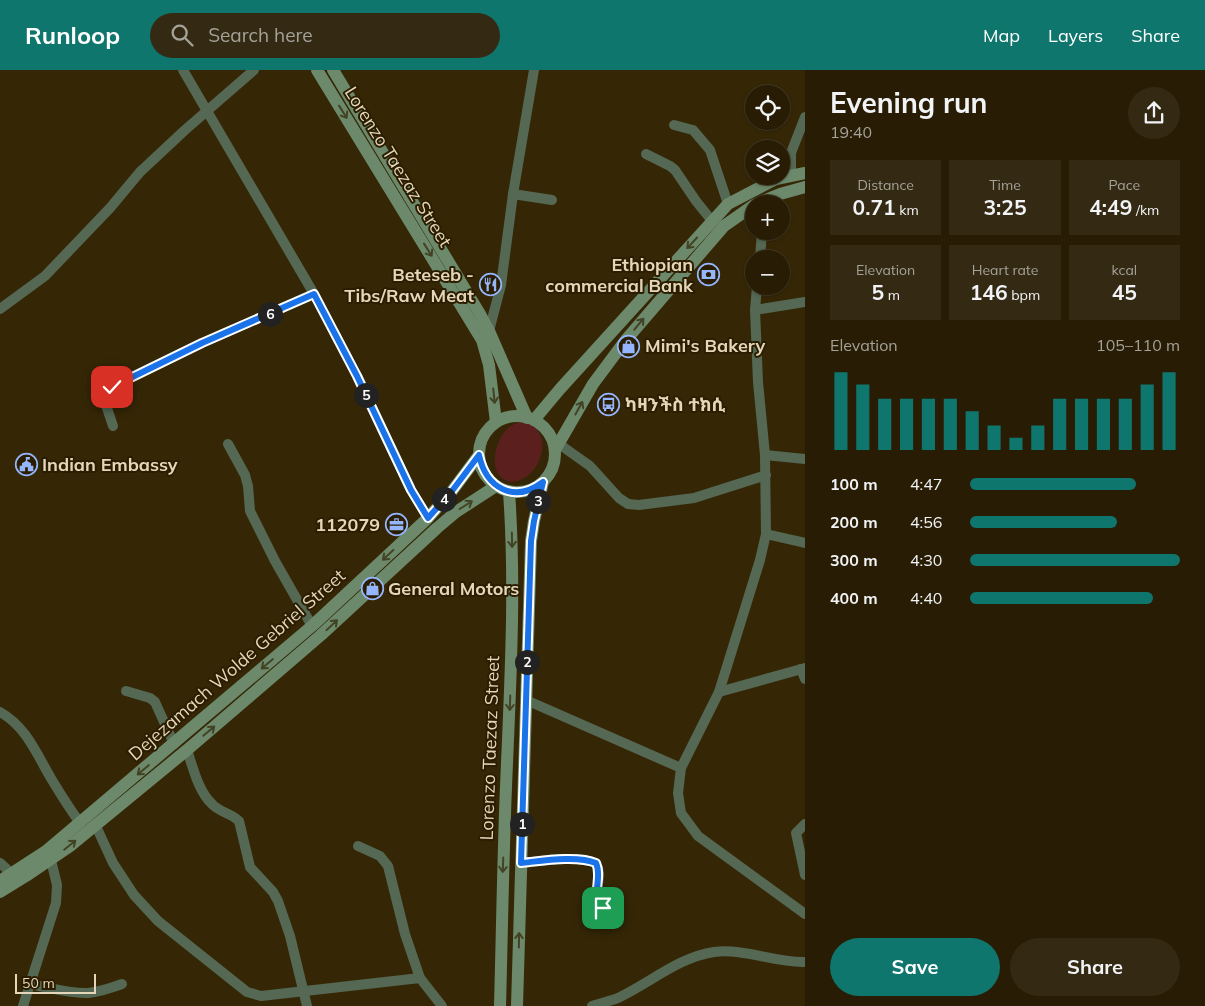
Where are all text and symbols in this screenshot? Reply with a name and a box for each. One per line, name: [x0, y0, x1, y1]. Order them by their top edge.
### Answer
search box: [150, 13, 500, 58]
text: Runloop: [25, 20, 120, 50]
icon: search: [168, 21, 196, 49]
text: Search here: [208, 23, 313, 47]
text: Map: [983, 24, 1020, 47]
text: Layers: [1048, 24, 1103, 47]
text: Share: [1131, 24, 1180, 47]
street label: Lorenzo Taezaz Street: [340, 82, 457, 251]
map controls: [745, 85, 790, 295]
button: locate: [745, 85, 790, 130]
text: Evening run: [830, 85, 987, 120]
button: share: [1128, 87, 1180, 139]
one-way arrow: [338, 104, 348, 118]
text: 19:40: [830, 122, 872, 142]
button: layers: [745, 140, 790, 185]
text: Distance: [857, 176, 914, 194]
text: Time: [989, 176, 1021, 194]
text: Pace: [1109, 176, 1140, 194]
text: 0.71: [853, 194, 896, 220]
text: 3:25: [983, 194, 1027, 220]
text: 4:49: [1089, 194, 1132, 220]
button: +: [745, 195, 790, 240]
text: km: [896, 201, 919, 219]
text: /km: [1132, 201, 1159, 219]
one-way arrow: [686, 236, 698, 249]
one-way arrow: [424, 242, 434, 256]
button: −: [745, 250, 790, 295]
place label: Ethiopian commercial Bank: [545, 253, 694, 297]
text: Elevation: [856, 261, 915, 279]
text: Heart rate: [972, 261, 1038, 279]
text: kcal: [1112, 261, 1137, 279]
place label: Beteseb - Tibs/Raw Meat: [344, 263, 474, 307]
bank icon: Ethiopian commercial Bank: [697, 263, 721, 287]
restaurant icon: Beteseb - Tibs/Raw Meat: [478, 273, 502, 297]
text: 5: [871, 279, 884, 305]
text: 146: [970, 279, 1008, 305]
text: 45: [1112, 279, 1137, 305]
text: m: [884, 286, 900, 304]
text: bpm: [1008, 286, 1040, 304]
pin: 6: [258, 302, 282, 326]
text: 6: [266, 305, 275, 323]
one-way arrow: [634, 317, 645, 330]
shop icon: Mimi's Bakery: [617, 334, 641, 358]
place label: Mimi's Bakery: [645, 334, 765, 357]
text: Elevation: [830, 335, 898, 355]
text: 105–110 m: [1096, 335, 1180, 355]
pin: [91, 366, 133, 408]
icon: check: [98, 373, 126, 401]
pin: 5: [354, 382, 378, 408]
text: 5: [362, 386, 371, 404]
one-way arrow: [489, 388, 499, 404]
bus stop icon: ካዛንችስ ተክሲ: [597, 393, 621, 417]
place label: ካዛንችስ ተክሲ: [625, 393, 726, 416]
one-way arrow: [575, 401, 585, 416]
public building icon: Indian Embassy: [14, 453, 38, 477]
place label: Indian Embassy: [42, 453, 178, 476]
text: 100 m: [830, 474, 878, 494]
text: 4:47: [910, 474, 942, 494]
pin: 4: [432, 486, 456, 512]
pin: 3: [526, 488, 550, 514]
text: 4: [440, 490, 449, 508]
text: 3: [534, 492, 543, 510]
one-way arrow: [459, 500, 473, 511]
text: 200 m: [830, 512, 878, 532]
text: 4:56: [910, 512, 942, 532]
place label: 112079: [315, 513, 380, 536]
office icon: 112079: [384, 513, 408, 537]
one-way arrow: [507, 532, 517, 548]
one-way arrow: [381, 549, 394, 561]
text: 300 m: [830, 550, 878, 570]
text: 4:30: [910, 550, 942, 570]
street label: Dejezamach Wolde Gebriel Street: [123, 564, 350, 765]
shop icon: General Motors: [360, 577, 384, 601]
place label: General Motors: [388, 577, 519, 600]
text: 400 m: [830, 588, 878, 608]
text: 4:40: [910, 588, 942, 608]
one-way arrow: [326, 619, 339, 631]
pin: 2: [514, 650, 540, 674]
text: 2: [523, 653, 532, 671]
street label: Lorenzo Taezaz Street: [475, 655, 504, 841]
one-way arrow: [261, 659, 274, 670]
one-way arrow: [505, 694, 514, 710]
one-way arrow: [202, 725, 215, 737]
one-way arrow: [137, 764, 150, 775]
pin: 1: [510, 812, 534, 836]
text: 1: [518, 815, 527, 833]
one-way arrow: [63, 840, 76, 851]
one-way arrow: [498, 857, 507, 873]
pin: [582, 887, 624, 929]
icon: arrive: [589, 894, 617, 922]
one-way arrow: [514, 932, 524, 948]
button: Save: [830, 938, 1000, 996]
button: Share: [1010, 938, 1180, 996]
scale bar: [15, 971, 96, 994]
text: 50 m: [22, 974, 55, 992]

